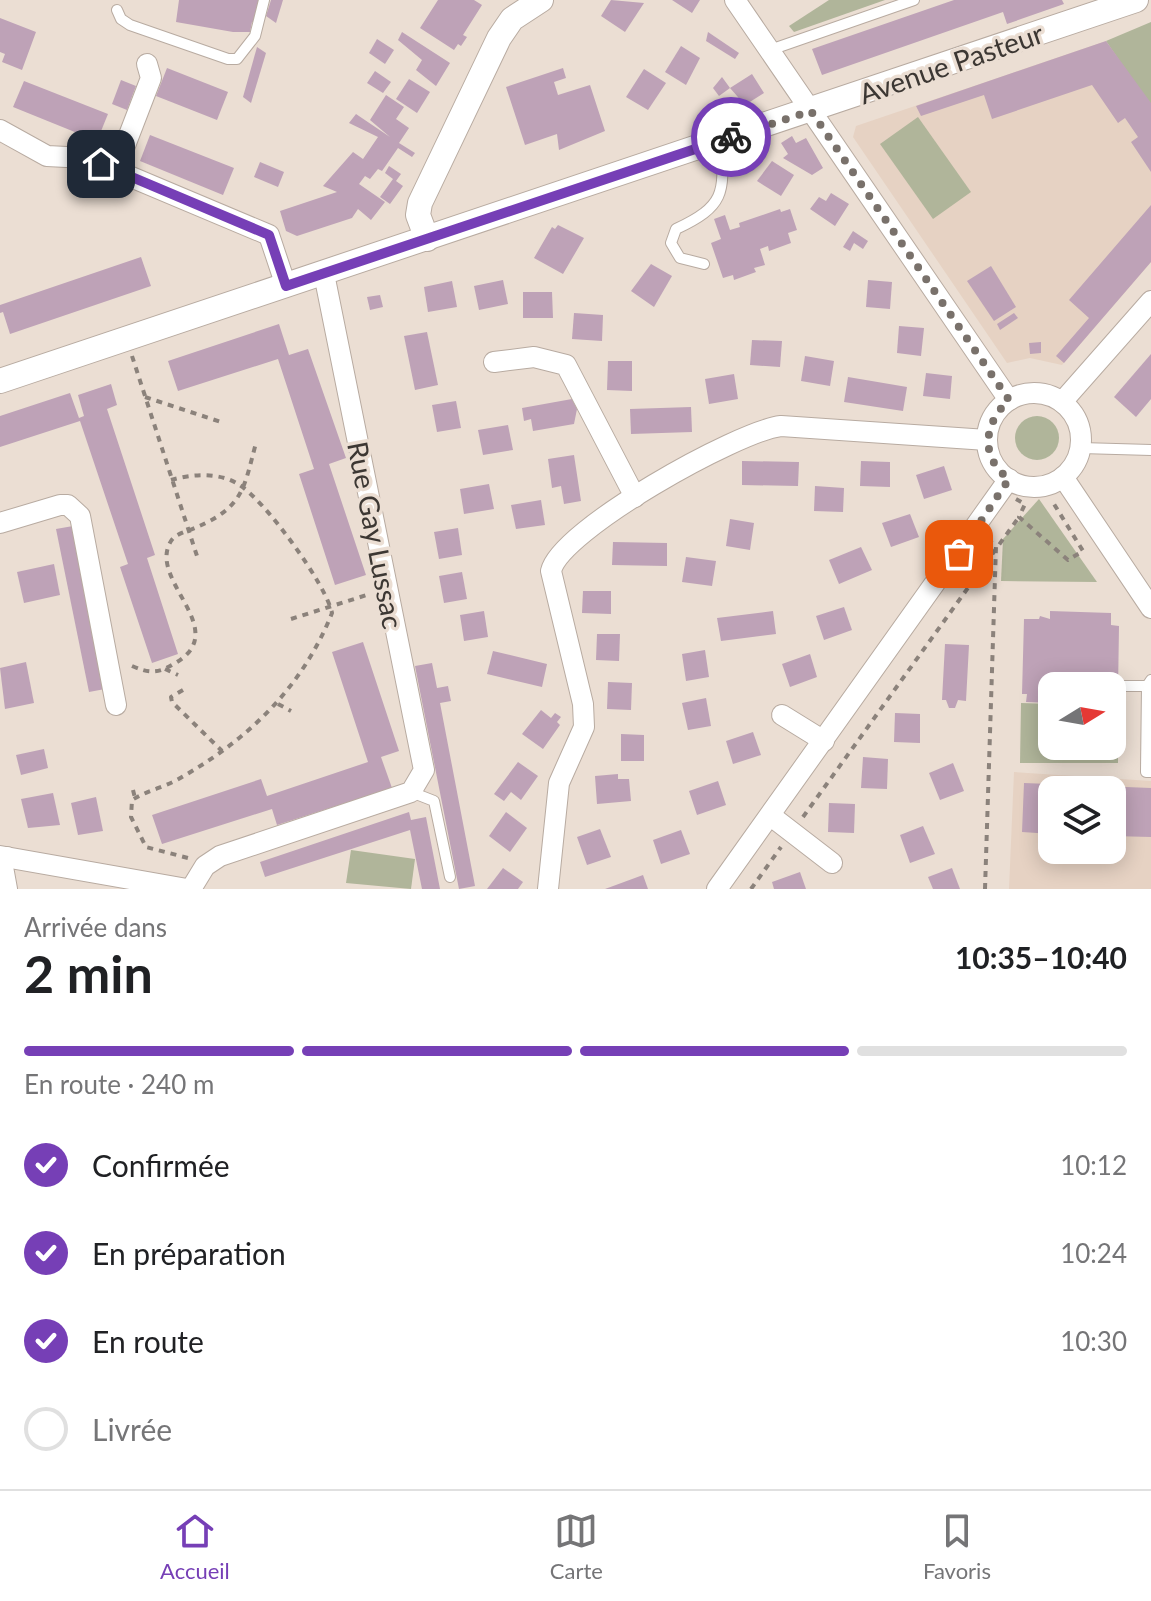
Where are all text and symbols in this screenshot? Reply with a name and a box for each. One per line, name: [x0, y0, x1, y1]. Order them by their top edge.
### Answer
street label: Avenue Pasteur: [854, 16, 1048, 110]
courier: [691, 97, 771, 177]
icon: bike: [709, 115, 753, 159]
pin: [67, 130, 135, 198]
icon: home: [79, 142, 123, 186]
street label: Rue Gay Lussac: [341, 438, 411, 632]
pin: [925, 520, 993, 588]
icon: bag: [937, 532, 981, 576]
north arrow: [1038, 672, 1126, 760]
map controls: [1038, 672, 1126, 864]
button: layers: [1038, 776, 1126, 864]
text: Arrivée dans: [24, 911, 167, 943]
text: 10:35–10:40: [955, 939, 1127, 975]
text: 2 min: [24, 942, 153, 1004]
text: En route · 240 m: [24, 1068, 214, 1100]
icon: check: [24, 1143, 68, 1187]
text: Confirmée: [92, 1147, 230, 1183]
text: 10:12: [1060, 1149, 1127, 1181]
icon: check: [24, 1231, 68, 1275]
text: En préparation: [92, 1235, 286, 1271]
text: 10:24: [1060, 1237, 1127, 1269]
icon: check: [24, 1319, 68, 1363]
text: En route: [92, 1323, 204, 1359]
text: 10:30: [1060, 1325, 1127, 1357]
text: Livrée: [92, 1411, 172, 1447]
tab: Accueil: [160, 1509, 230, 1584]
tab: Carte: [550, 1509, 603, 1584]
tab: Favoris: [923, 1509, 991, 1584]

